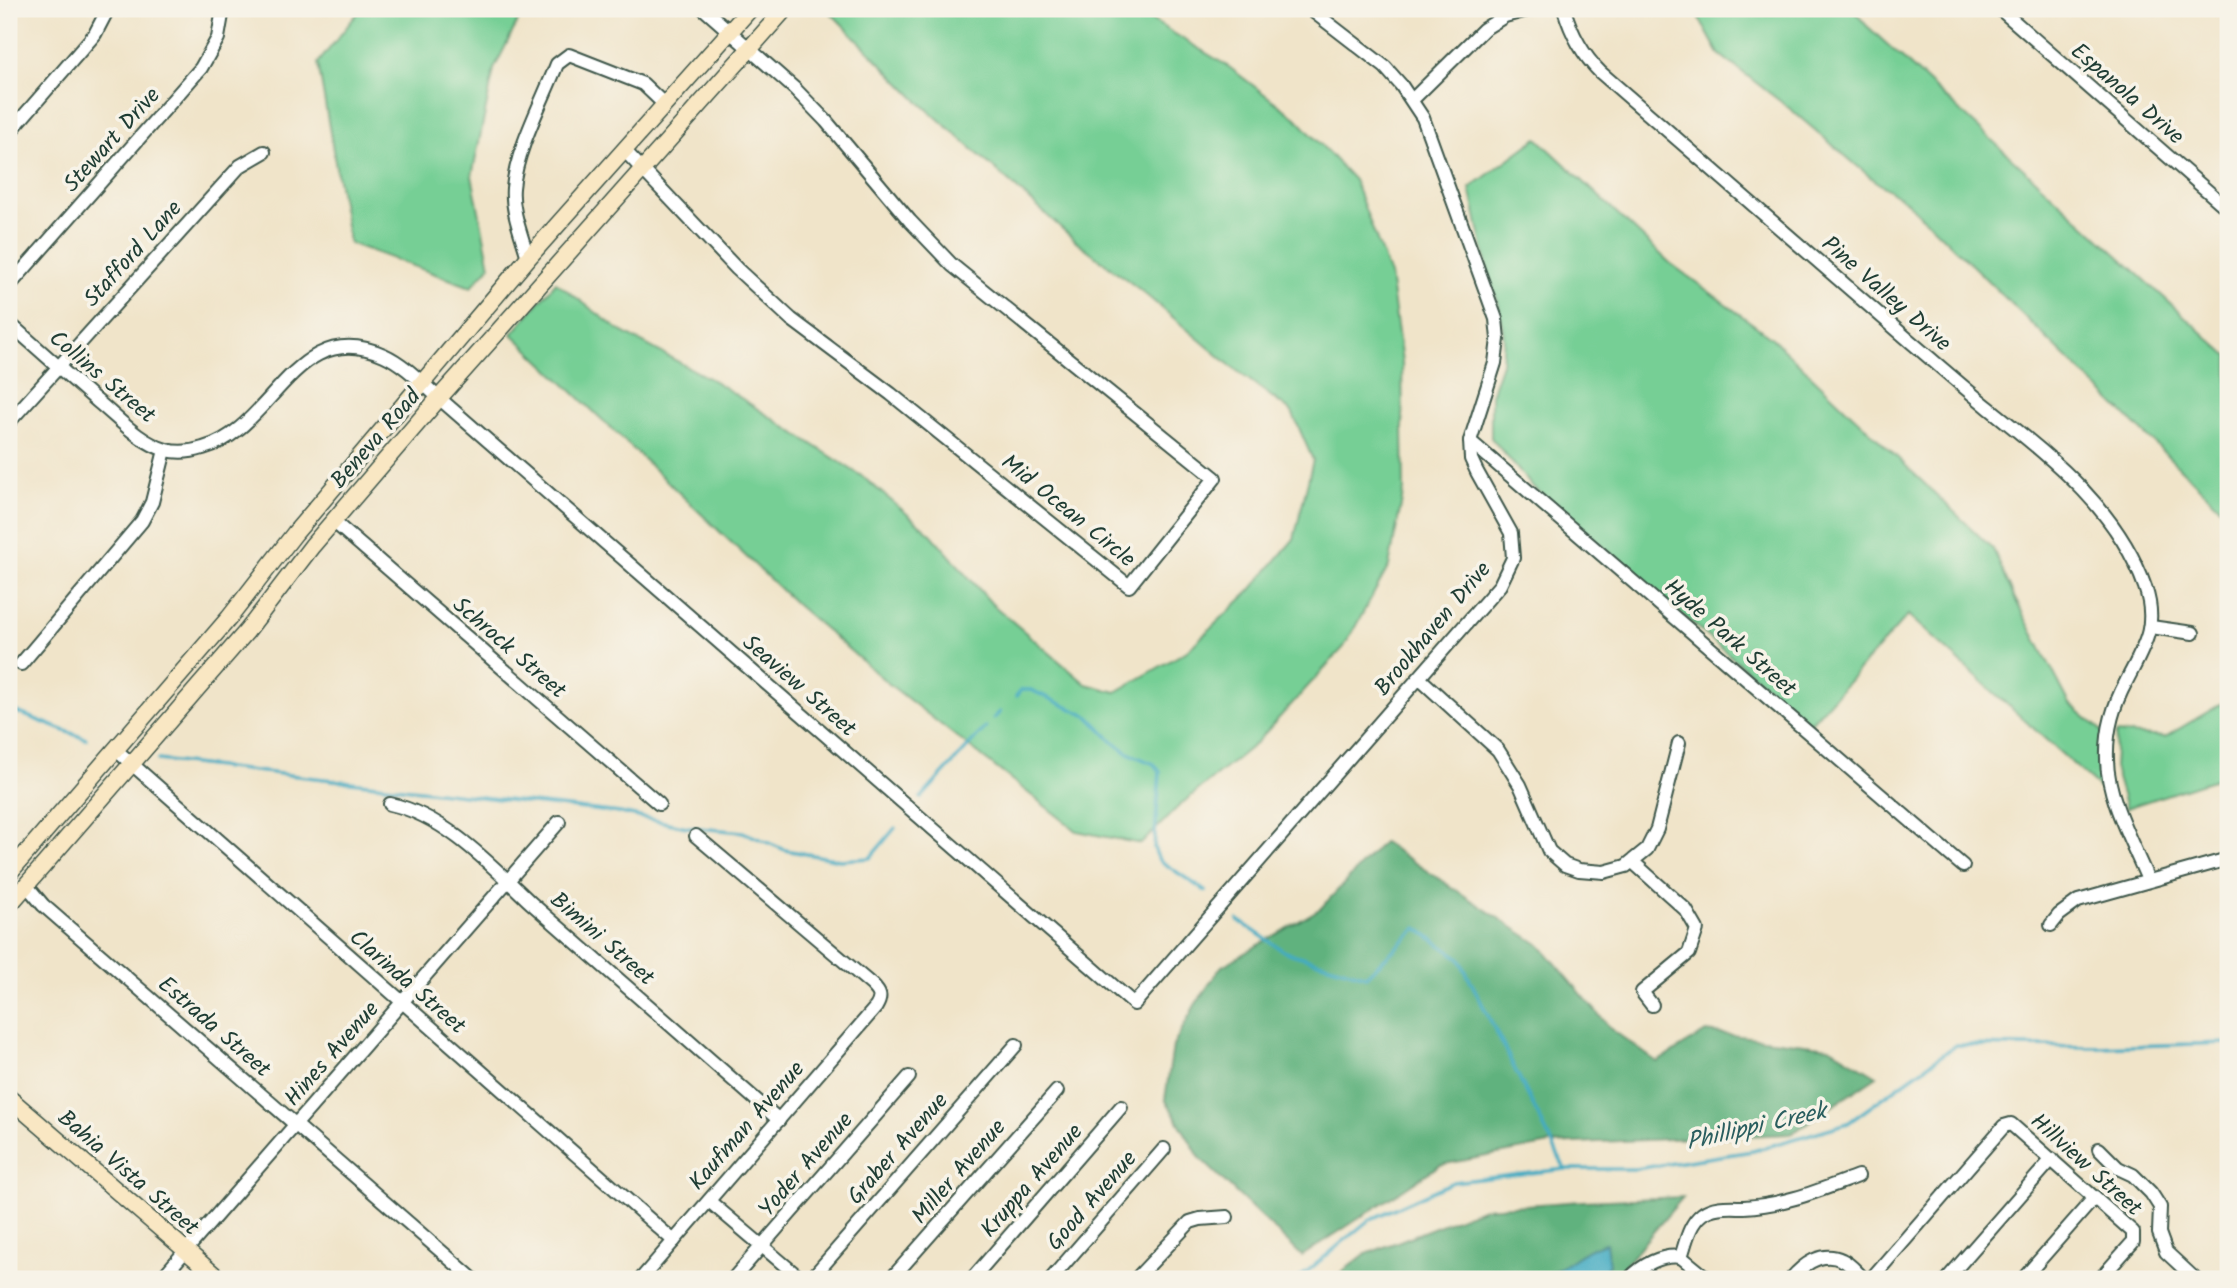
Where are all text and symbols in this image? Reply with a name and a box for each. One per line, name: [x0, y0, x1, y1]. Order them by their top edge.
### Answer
street label: Espanola Drive: [2062, 35, 2192, 154]
street label: Stewart Drive: [55, 79, 170, 201]
street label: Stafford Lane: [75, 193, 192, 316]
street label: Pine Valley Drive: [1813, 228, 1959, 361]
street label: Collins Street: [40, 322, 164, 434]
street label: Beneva Road: [322, 381, 431, 498]
street label: Mid Ocean Circle: [993, 446, 1143, 577]
street label: Brookhaven Drive: [1366, 554, 1501, 705]
street label: Hyde Park Street: [1655, 570, 1805, 707]
street label: Schrock Street: [444, 589, 575, 709]
street label: Seaview Street: [733, 626, 865, 747]
street label: Bimini Street: [541, 884, 663, 996]
street label: Clarinda Street: [340, 921, 474, 1044]
street label: Estrada Street: [149, 968, 279, 1088]
street label: Hines Avenue: [276, 993, 389, 1115]
street label: Kaufman Avenue: [681, 1053, 814, 1199]
street label: Graber Avenue: [839, 1085, 958, 1214]
water label: Phillippi Creek: [1683, 1092, 1834, 1162]
street label: Bahia Vista Street: [49, 1102, 207, 1246]
street label: Yoder Avenue: [750, 1104, 863, 1226]
street label: Hillview Street: [2021, 1105, 2151, 1227]
street label: Miller Avenue: [903, 1112, 1016, 1233]
street label: Kruppa Avenue: [972, 1116, 1093, 1247]
street label: Good Avenue: [1038, 1143, 1147, 1260]

